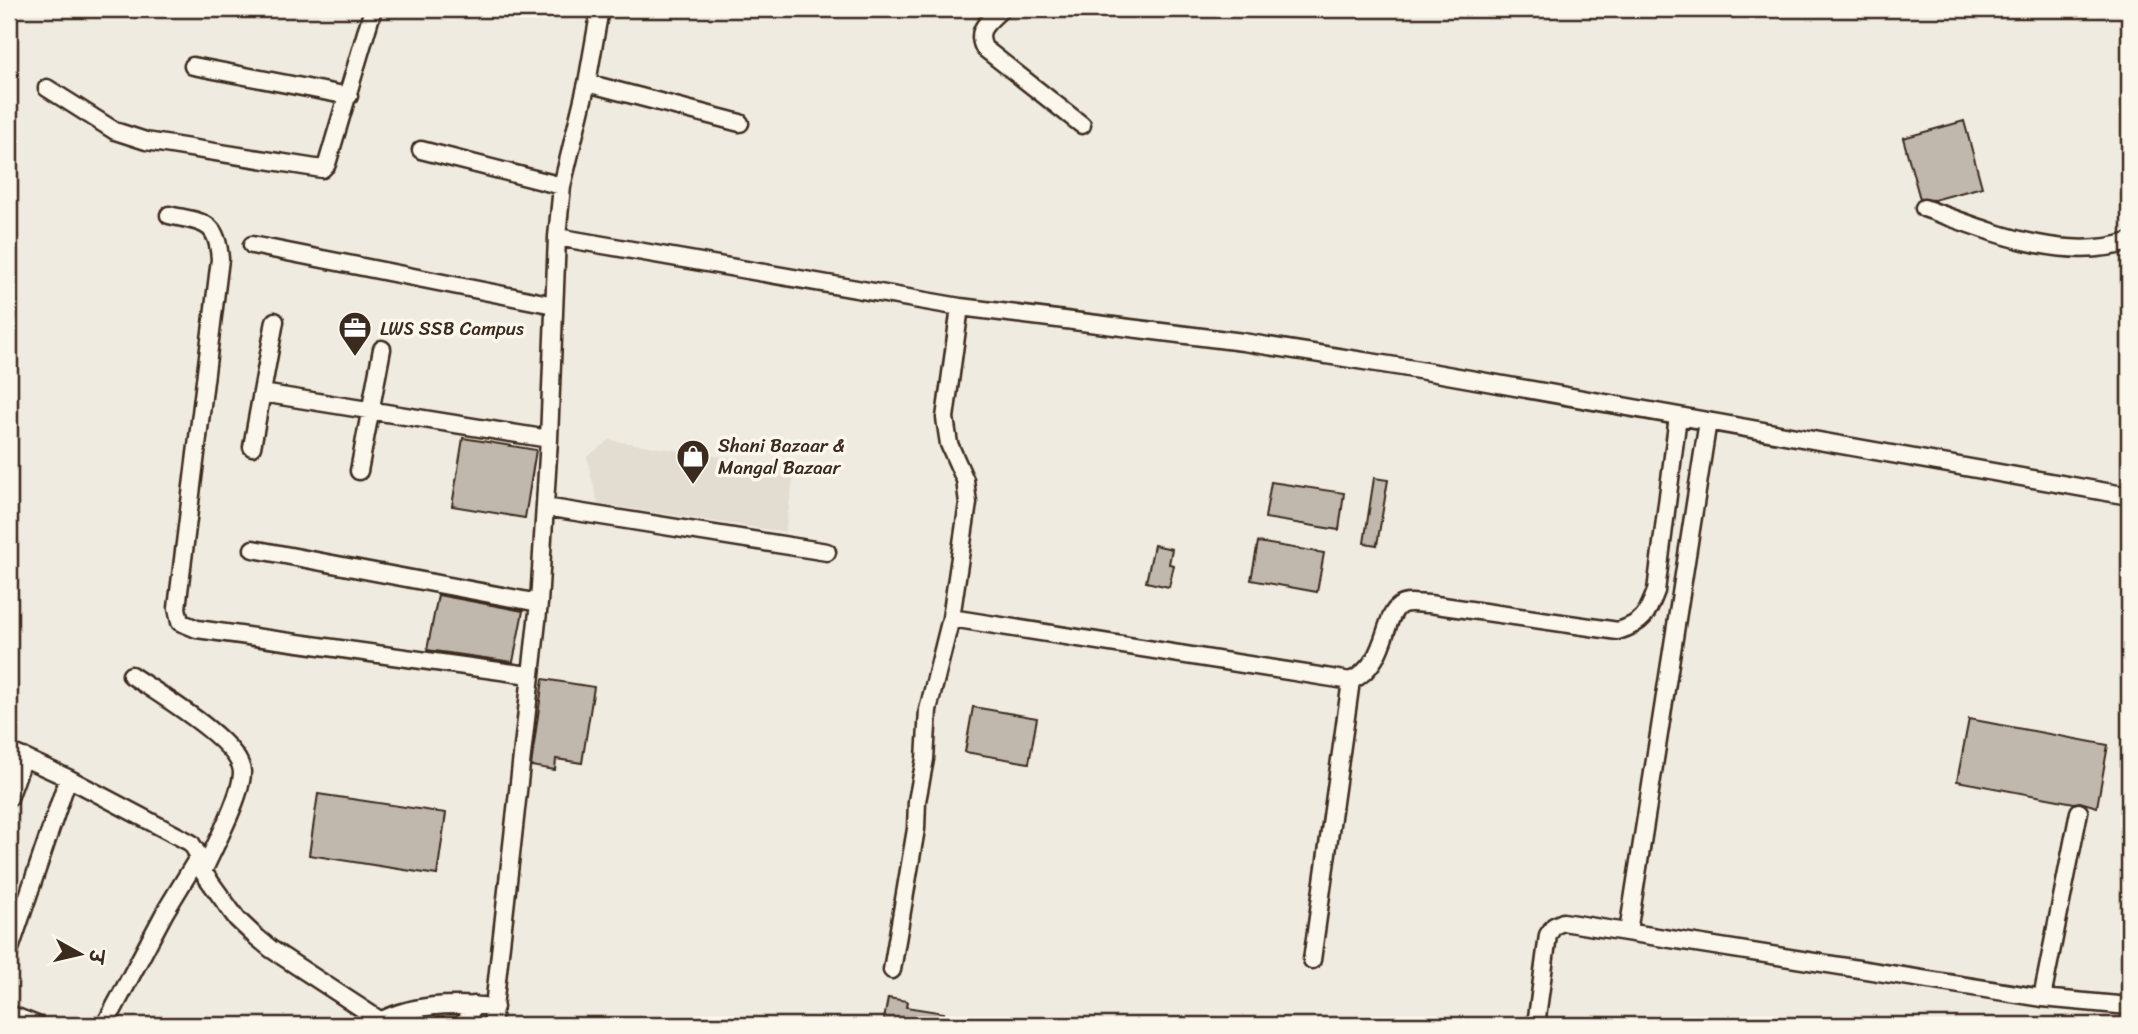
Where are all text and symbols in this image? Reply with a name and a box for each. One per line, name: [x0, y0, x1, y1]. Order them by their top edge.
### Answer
office icon: LWS SSB Campus: [336, 309, 374, 358]
place label: LWS SSB Campus: [380, 312, 524, 345]
place label: Shani Bazaar & Mangal Bazaar: [718, 429, 844, 484]
shop icon: Shani Bazaar & Mangal Bazaar: [674, 437, 712, 486]
north arrow: [46, 918, 116, 988]
text: उ: [79, 946, 114, 967]

